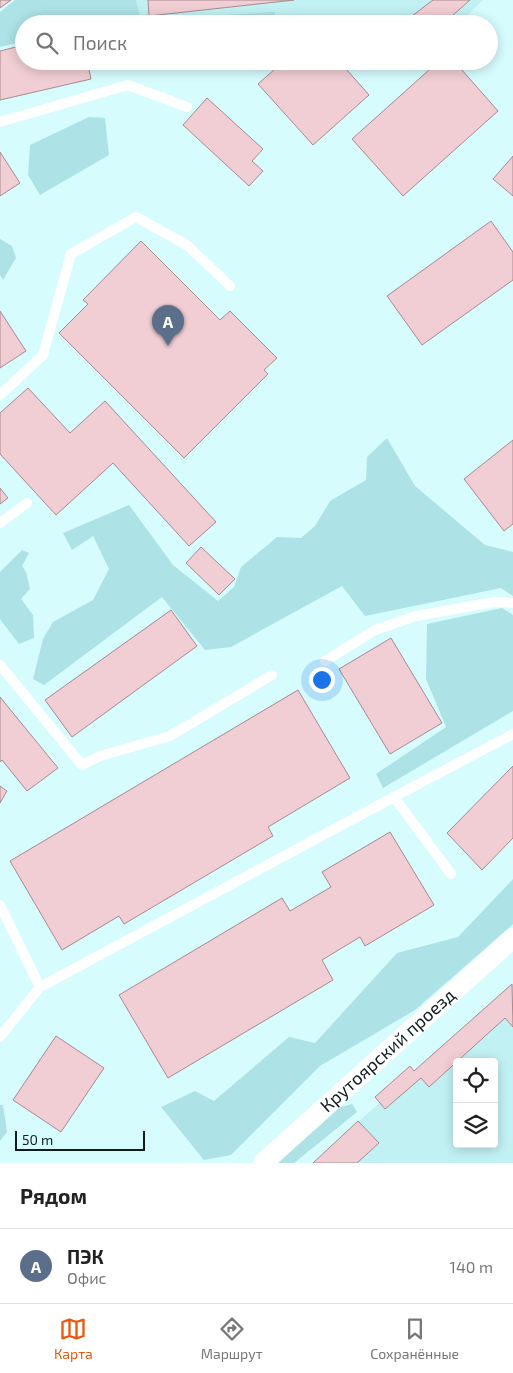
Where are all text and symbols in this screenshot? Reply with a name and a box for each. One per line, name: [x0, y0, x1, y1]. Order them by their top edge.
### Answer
search box: [15, 15, 498, 70]
icon: search: [33, 29, 61, 57]
text: Поиск: [73, 31, 127, 54]
pin: A: [152, 305, 184, 346]
your location: [309, 667, 335, 693]
street label: Крутоярский проезд: [315, 983, 459, 1116]
map controls: [453, 1058, 498, 1148]
button: locate: [453, 1058, 498, 1103]
button: layers: [453, 1103, 498, 1148]
scale bar: [15, 1128, 145, 1151]
text: 50 m: [22, 1131, 53, 1148]
text: Рядом: [20, 1183, 87, 1208]
text: ПЭК: [67, 1245, 104, 1268]
text: A: [31, 1257, 41, 1276]
text: 140 m: [450, 1257, 493, 1276]
text: Офис: [67, 1268, 106, 1287]
tab: Карта: [54, 1315, 93, 1362]
tab: Маршрут: [201, 1315, 263, 1362]
tab: Сохранённые: [370, 1315, 459, 1362]

